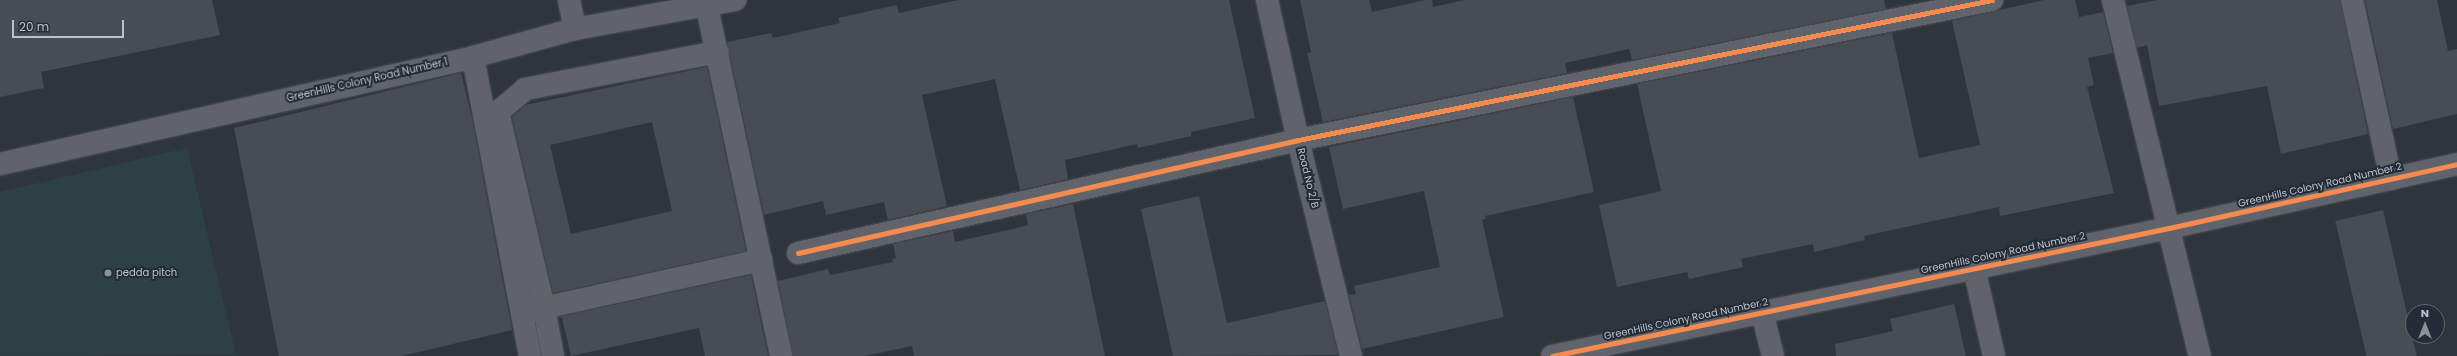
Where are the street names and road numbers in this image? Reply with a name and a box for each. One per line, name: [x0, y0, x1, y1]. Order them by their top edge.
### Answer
street label: GreenHills Colony Road Number 1: [285, 56, 449, 104]
street label: Road No 2/B: [1295, 147, 1321, 209]
street label: GreenHills Colony Road Number 2: [2237, 160, 2403, 210]
street label: GreenHills Colony Road Number 2: [1920, 230, 2086, 276]
street label: GreenHills Colony Road Number 2: [1603, 296, 1769, 342]

